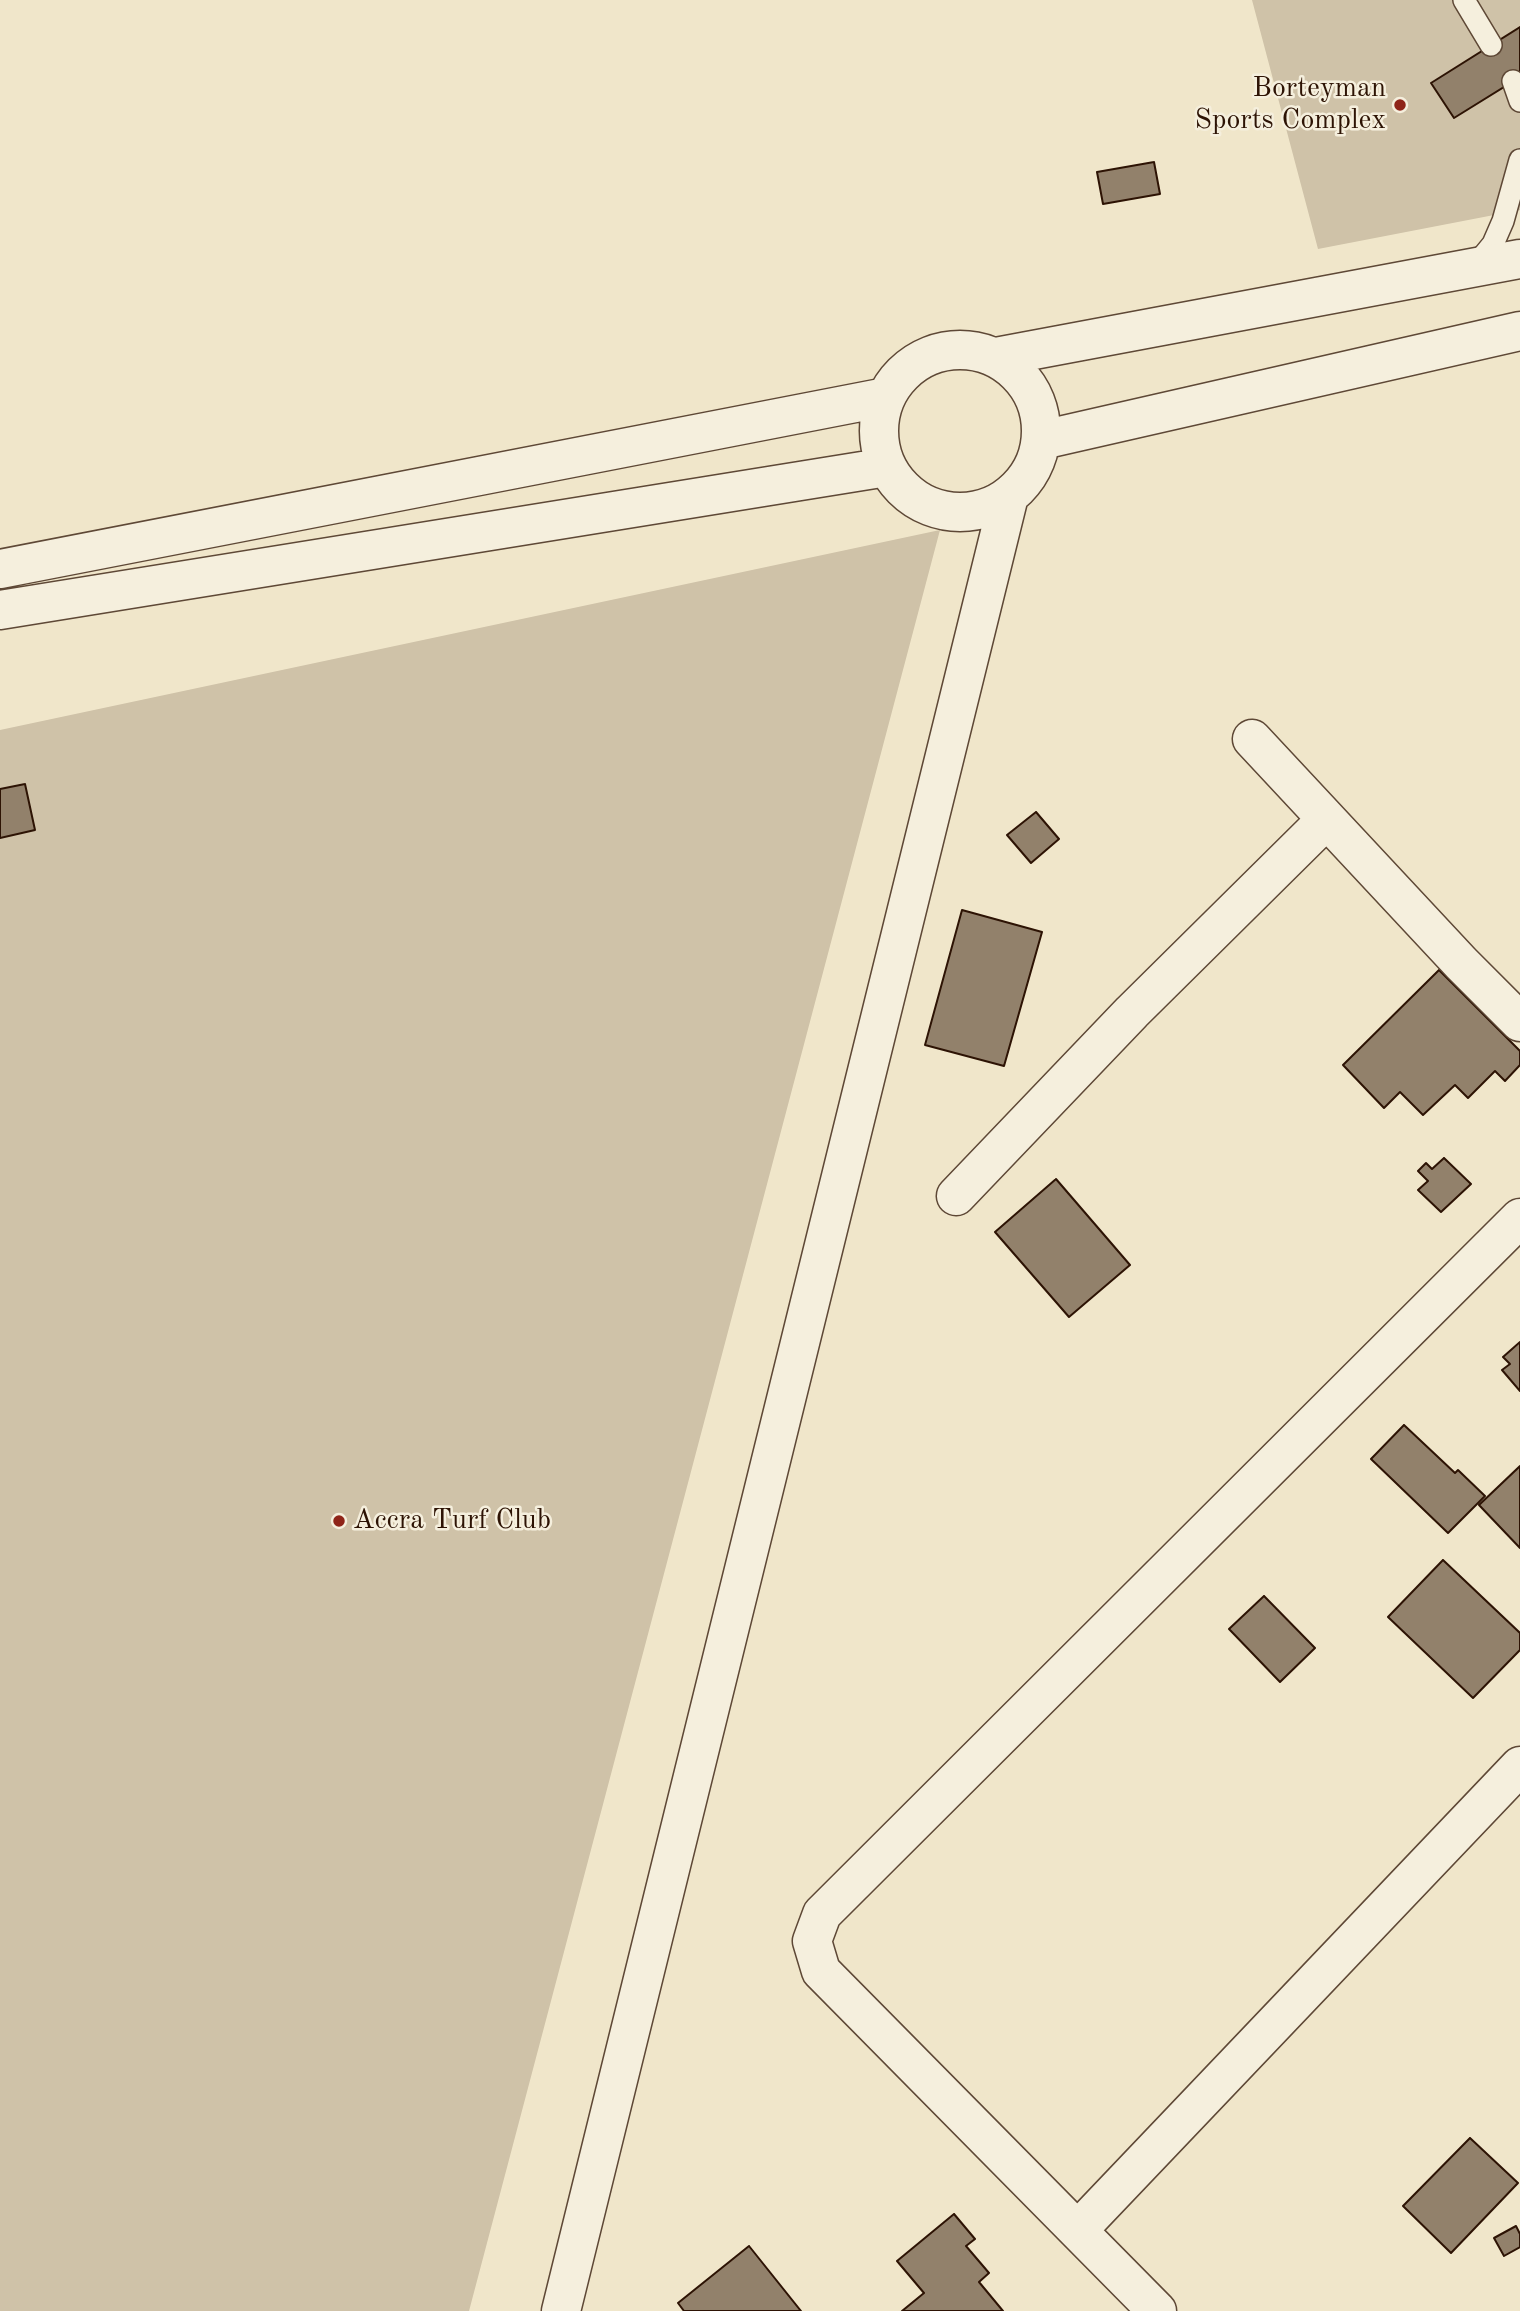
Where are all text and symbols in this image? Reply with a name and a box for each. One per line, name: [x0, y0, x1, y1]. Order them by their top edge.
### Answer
place label: Borteyman Sports Complex: [1195, 72, 1386, 138]
marker: Borteyman Sports Complex: [1392, 97, 1408, 113]
place label: Accra Turf Club: [353, 1504, 551, 1538]
marker: Accra Turf Club: [331, 1513, 347, 1529]

